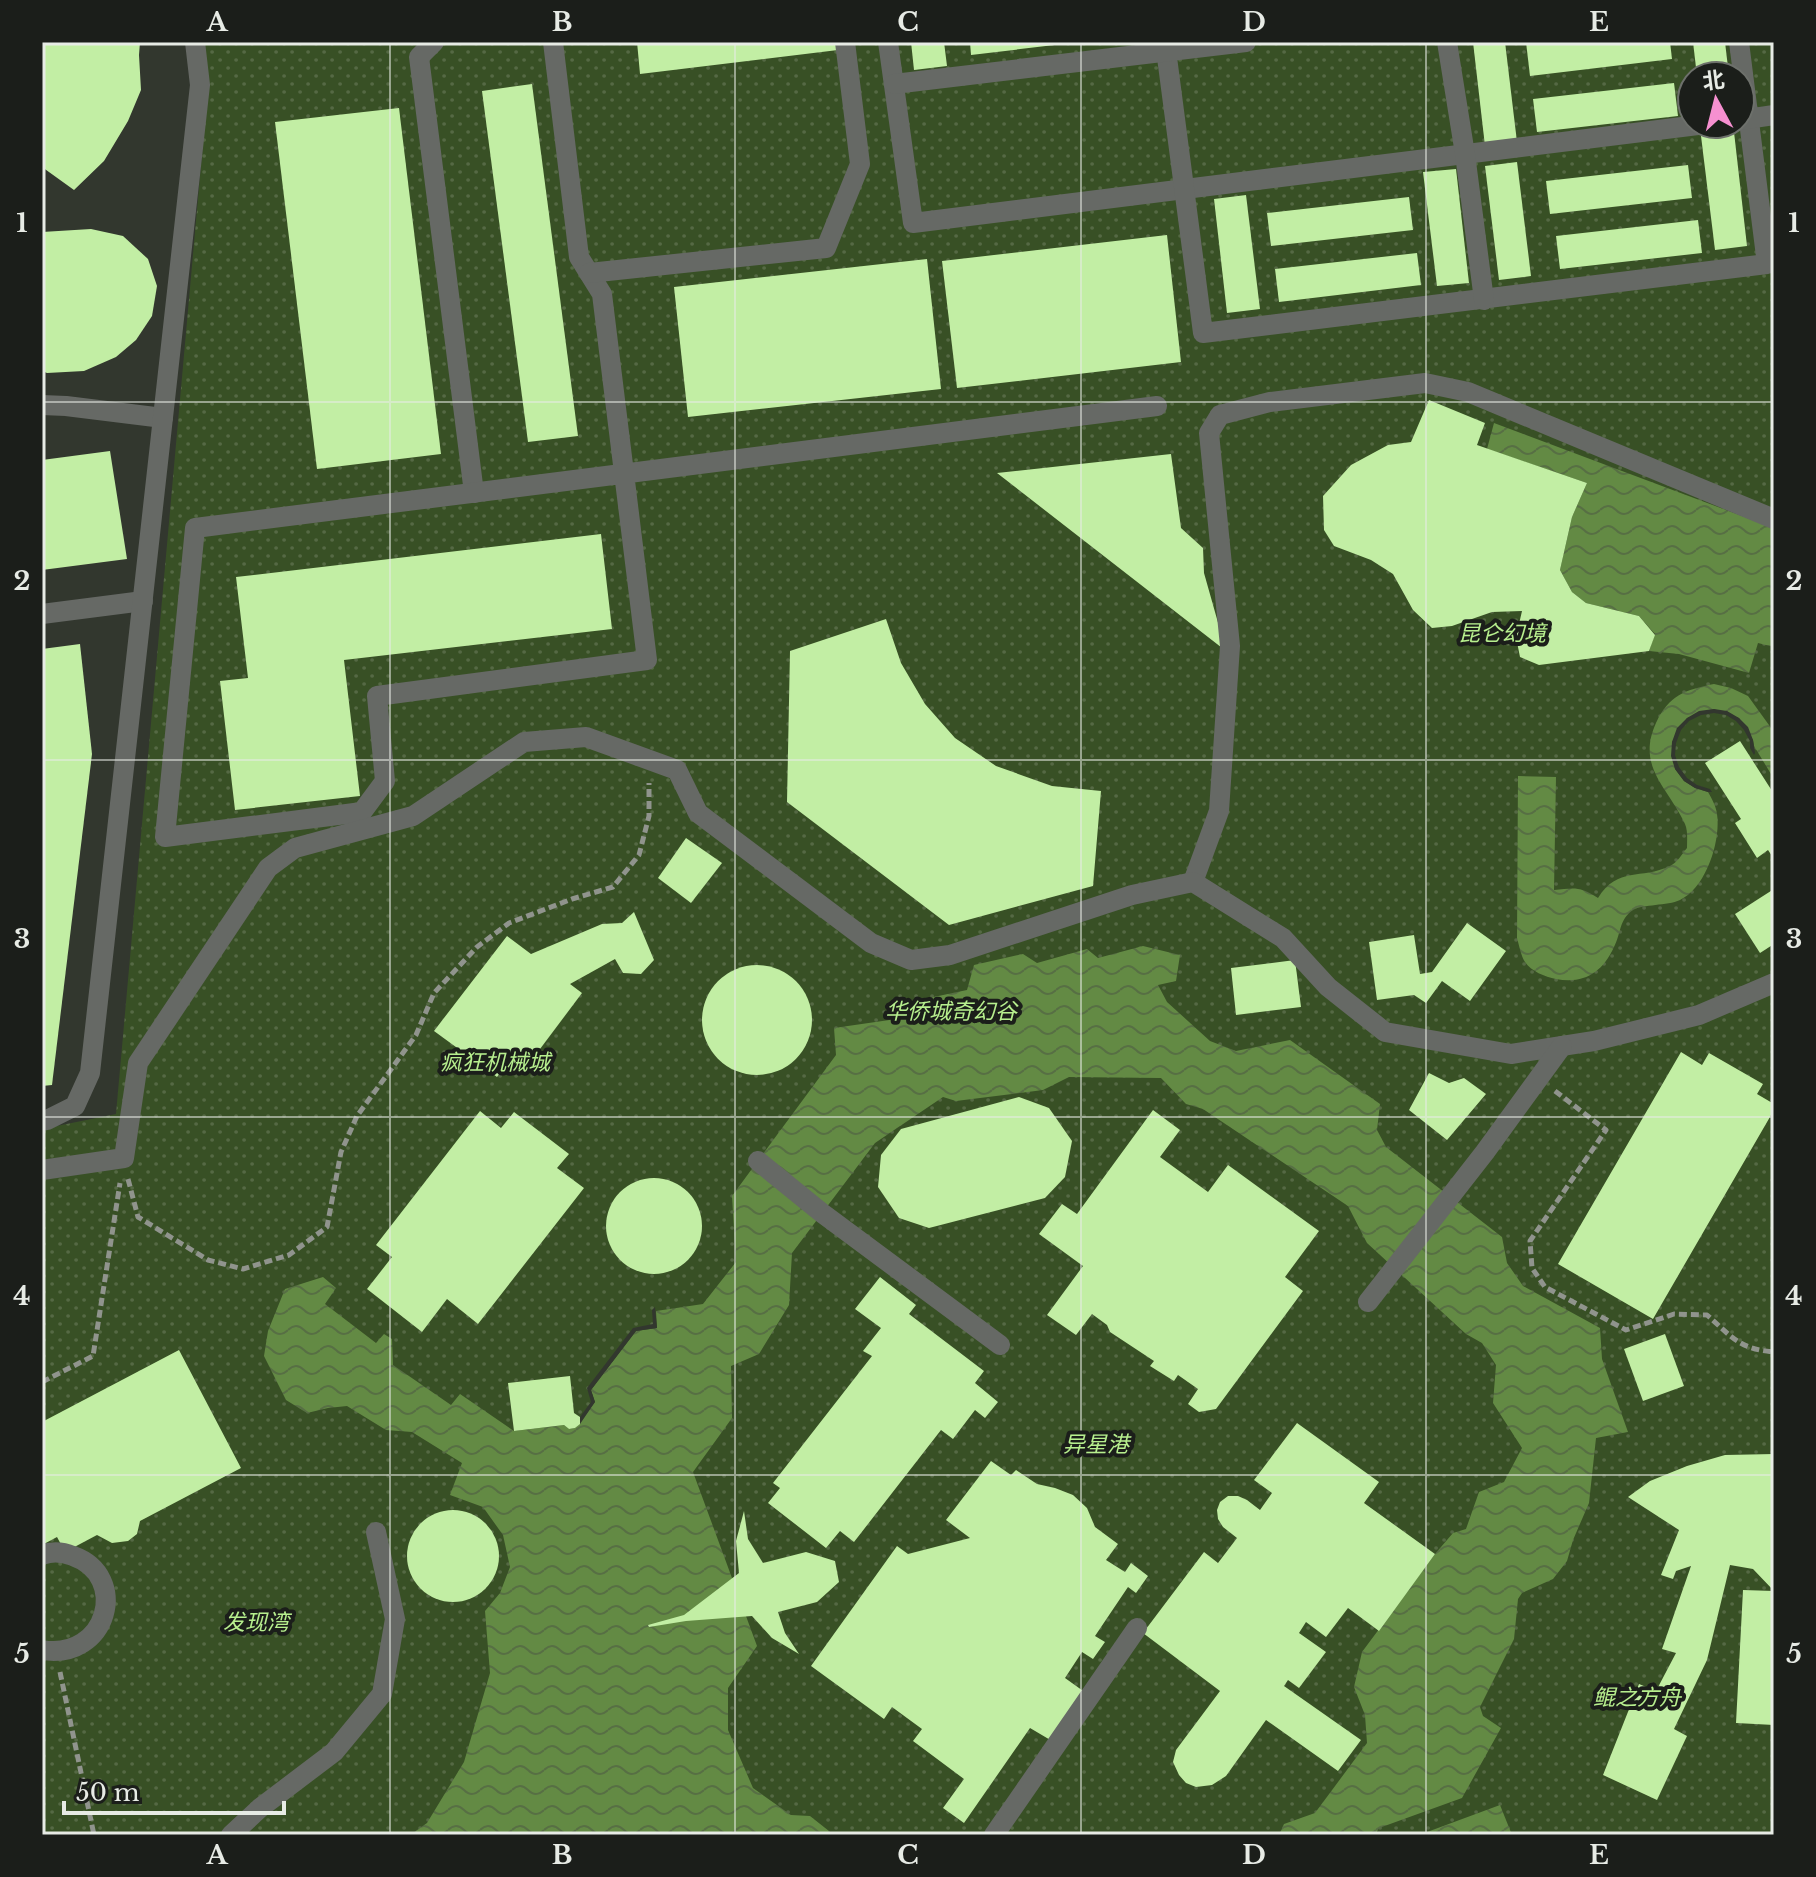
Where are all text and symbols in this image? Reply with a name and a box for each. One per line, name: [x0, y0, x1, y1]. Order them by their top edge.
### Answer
text: A: [205, 6, 228, 38]
text: B: [552, 6, 572, 38]
text: C: [897, 6, 919, 38]
text: D: [1242, 6, 1266, 38]
text: E: [1589, 6, 1609, 38]
north arrow: [1676, 60, 1756, 140]
text: 北: [1701, 66, 1726, 95]
text: 1: [16, 207, 28, 239]
text: 1: [1788, 207, 1800, 239]
text: 2: [14, 565, 30, 597]
text: 2: [1786, 565, 1802, 597]
park label: 昆仑幻境: [1458, 620, 1549, 647]
text: 3: [14, 923, 30, 955]
text: 3: [1786, 923, 1802, 955]
park label: 华侨城奇幻谷: [885, 998, 1019, 1025]
park label: 疯狂机械城: [440, 1049, 553, 1076]
text: 4: [13, 1280, 31, 1312]
text: 4: [1785, 1280, 1803, 1312]
park label: 异星港: [1063, 1431, 1132, 1458]
park label: 发现湾: [223, 1609, 293, 1636]
text: 5: [14, 1638, 30, 1670]
text: 5: [1786, 1638, 1802, 1670]
park label: 鲲之方舟: [1593, 1684, 1683, 1711]
scale bar: [64, 1765, 284, 1815]
text: 50 m: [76, 1778, 140, 1807]
text: A: [205, 1839, 228, 1871]
text: B: [552, 1839, 572, 1871]
text: C: [897, 1839, 919, 1871]
text: D: [1242, 1839, 1266, 1871]
text: E: [1589, 1839, 1609, 1871]

